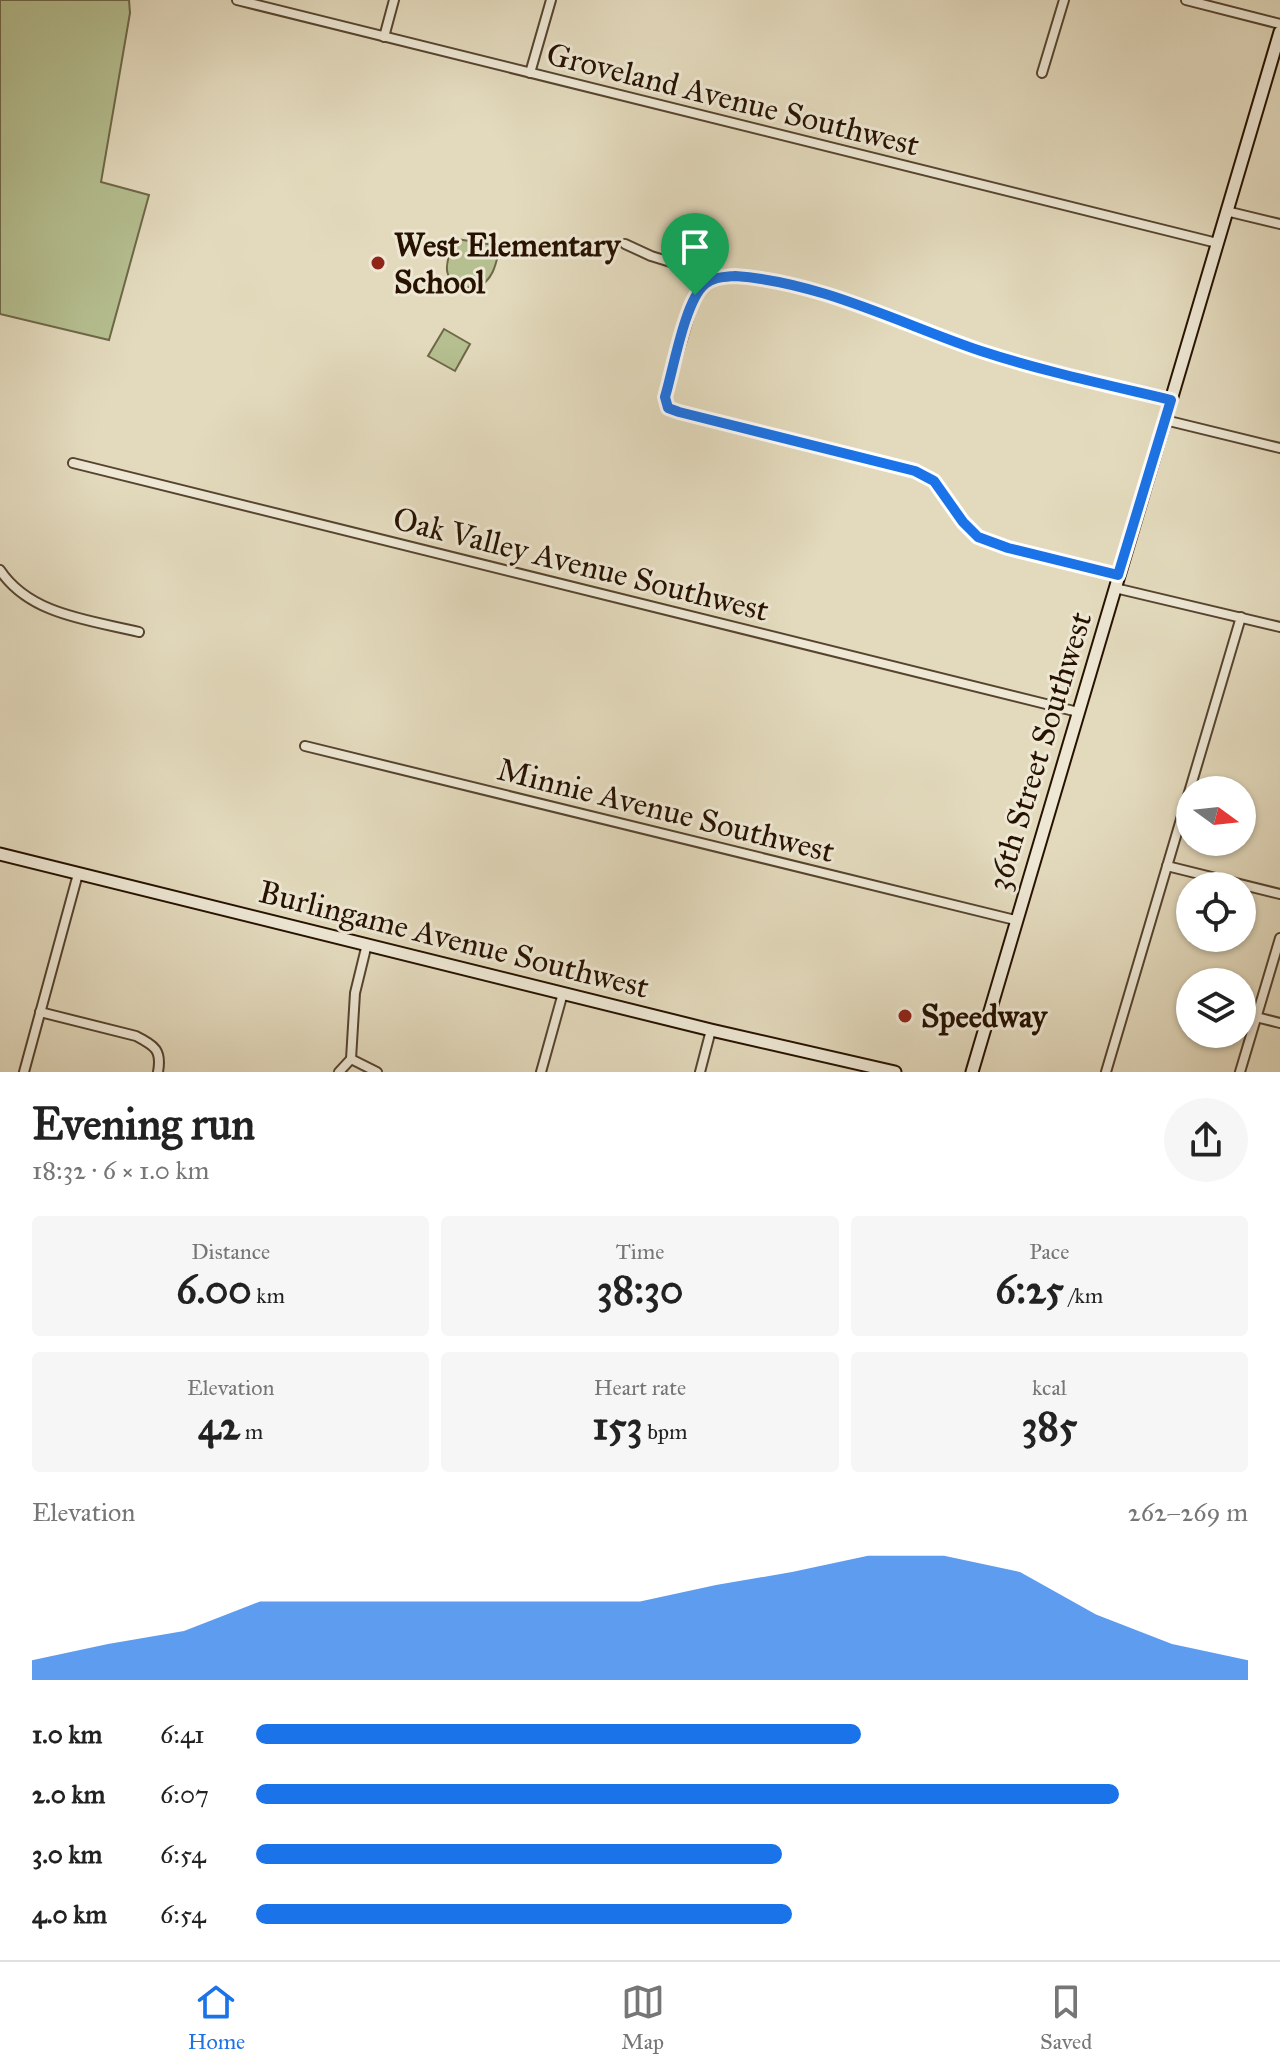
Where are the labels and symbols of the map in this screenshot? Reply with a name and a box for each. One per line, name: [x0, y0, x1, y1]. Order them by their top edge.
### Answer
street label: Groveland Avenue Southwest: [543, 34, 923, 165]
pin: [661, 213, 729, 295]
place label: West Elementary School: [394, 226, 621, 302]
marker: West Elementary School: [369, 254, 387, 272]
street label: Oak Valley Avenue Southwest: [389, 499, 773, 630]
street label: 36th Street Southwest: [979, 607, 1100, 895]
street label: Minnie Avenue Southwest: [493, 750, 838, 871]
north arrow: [1176, 776, 1256, 856]
street label: Burlingame Avenue Southwest: [255, 872, 653, 1007]
place label: Speedway: [921, 997, 1048, 1036]
marker: Speedway: [896, 1007, 914, 1025]

